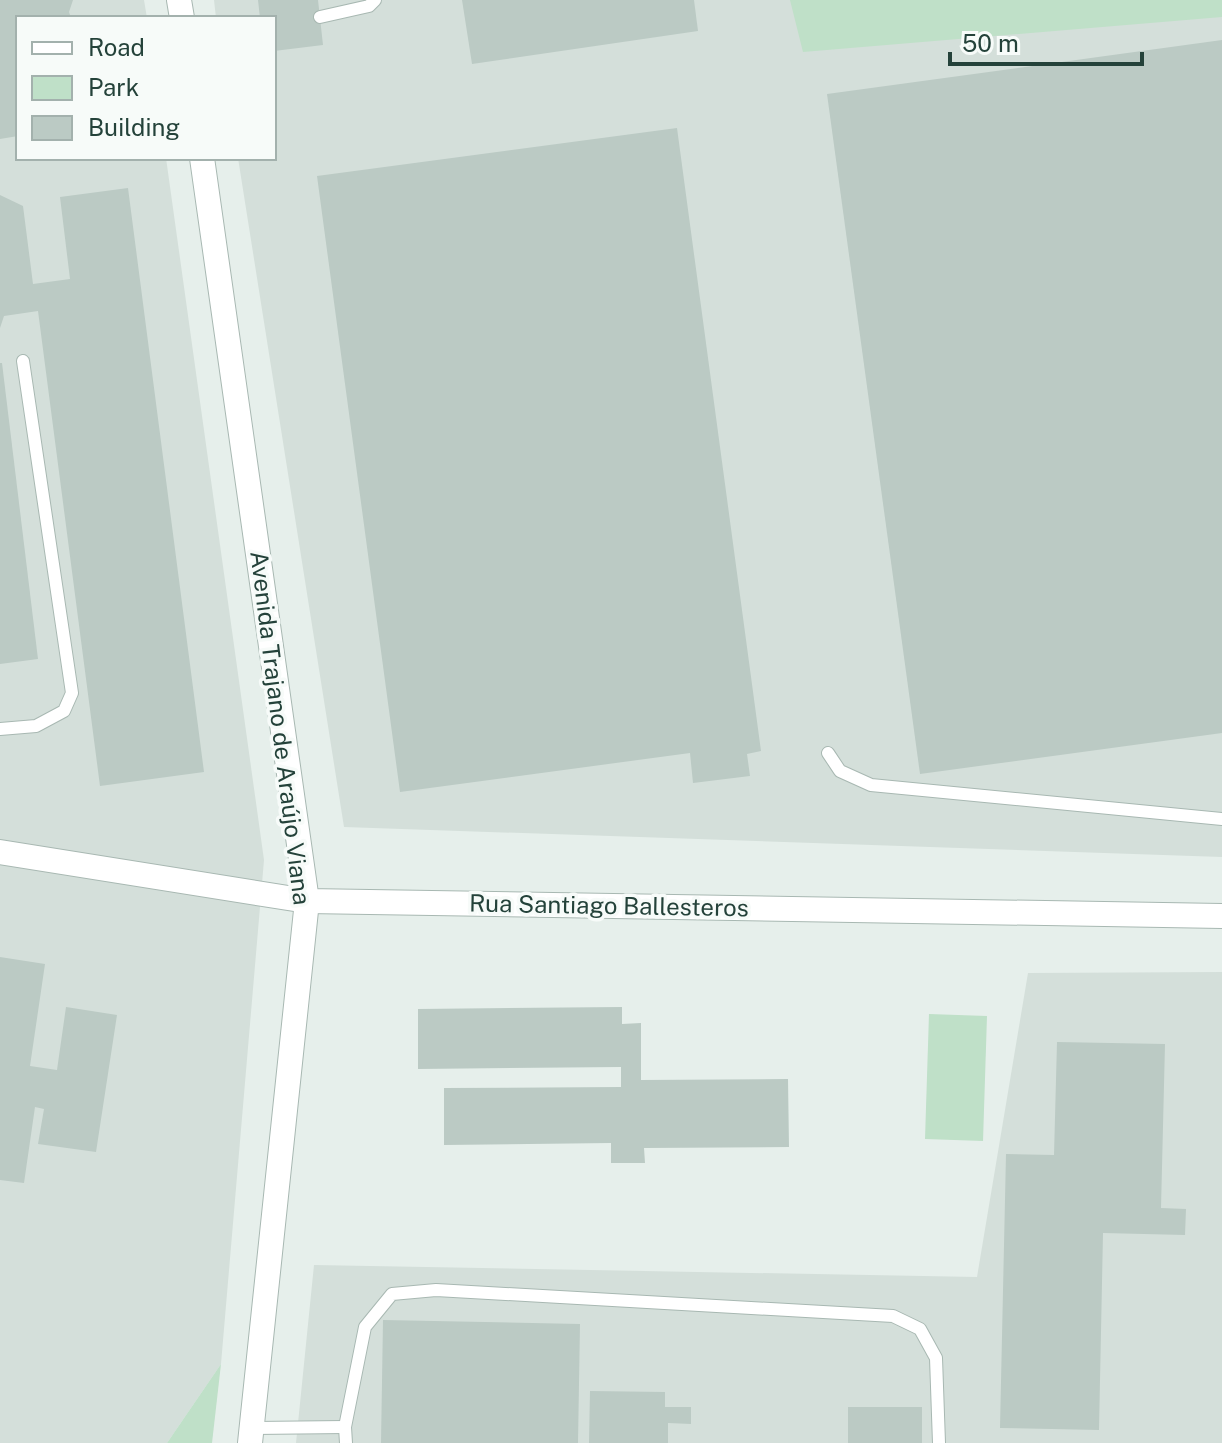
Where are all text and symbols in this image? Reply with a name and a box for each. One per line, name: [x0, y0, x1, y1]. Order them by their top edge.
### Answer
legend: [16, 16, 276, 160]
scale bar: [950, 16, 1142, 66]
text: 50 m: [962, 29, 1019, 57]
text: Road: [88, 33, 145, 61]
text: Park: [88, 73, 139, 101]
text: Building: [88, 113, 180, 141]
street label: Avenida Trajano de Araújo Viana: [245, 549, 317, 907]
street label: Rua Santiago Ballesteros: [469, 889, 749, 921]

